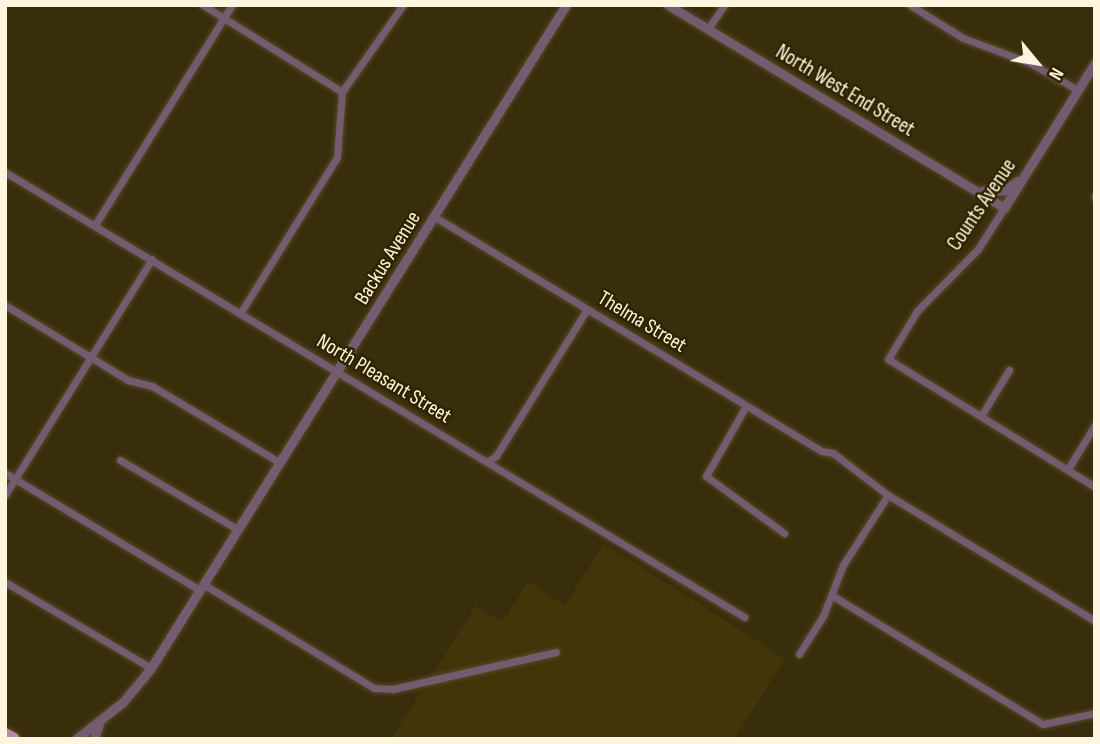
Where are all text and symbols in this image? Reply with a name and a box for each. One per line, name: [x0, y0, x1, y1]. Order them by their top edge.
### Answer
north arrow: [1002, 28, 1072, 98]
street label: North West End Street: [771, 40, 919, 142]
text: N: [1043, 64, 1068, 84]
street label: Counts Avenue: [942, 154, 1022, 256]
street label: Backus Avenue: [350, 207, 426, 309]
street label: Thelma Street: [593, 286, 691, 358]
street label: North Pleasant Street: [312, 329, 456, 429]

